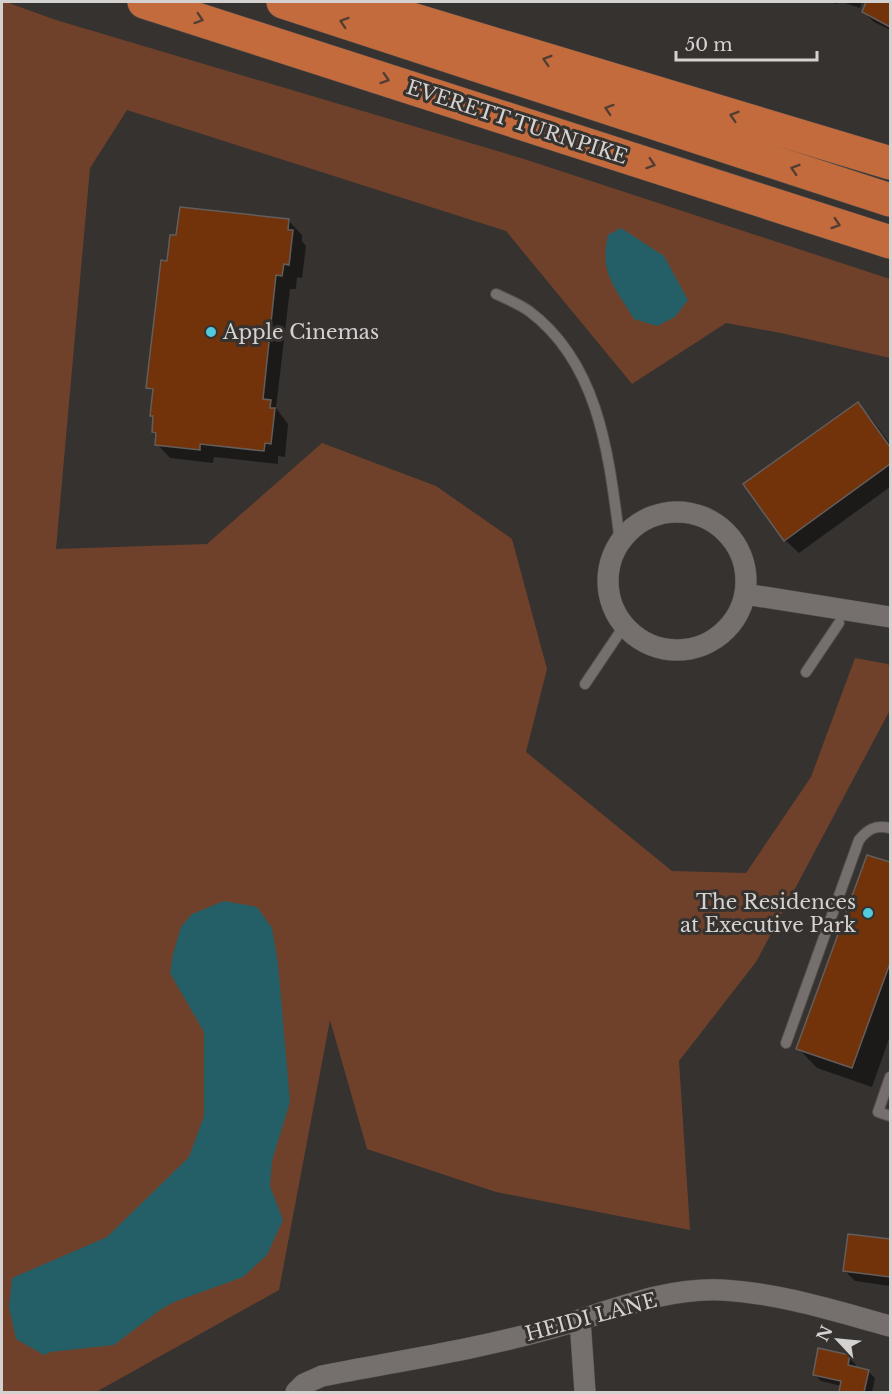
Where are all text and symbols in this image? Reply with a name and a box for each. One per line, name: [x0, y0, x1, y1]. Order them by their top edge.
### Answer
one-way arrow: [193, 12, 204, 25]
one-way arrow: [339, 16, 350, 29]
scale bar: [676, 24, 817, 62]
text: 50 m: [685, 34, 733, 56]
one-way arrow: [542, 55, 553, 67]
one-way arrow: [379, 72, 390, 84]
street label: EVERETT TURNPIKE: [404, 75, 630, 169]
one-way arrow: [604, 104, 615, 117]
one-way arrow: [729, 111, 740, 123]
one-way arrow: [645, 157, 656, 170]
one-way arrow: [790, 164, 801, 177]
one-way arrow: [830, 217, 841, 229]
place label: Apple Cinemas: [222, 320, 379, 344]
marker: Apple Cinemas: [204, 325, 218, 339]
place label: The Residences at Executive Park: [680, 890, 857, 937]
marker: The Residences at Executive Park: [861, 906, 875, 920]
street label: HEIDI LANE: [523, 1288, 659, 1346]
north arrow: [808, 1310, 868, 1370]
text: N: [812, 1322, 837, 1345]

